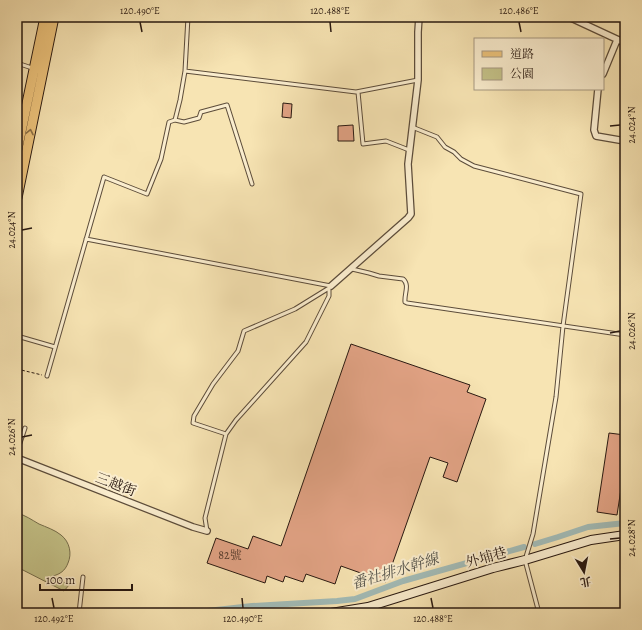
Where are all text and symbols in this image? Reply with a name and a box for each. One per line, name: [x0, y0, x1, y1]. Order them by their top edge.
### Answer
text: 120.490°E: [120, 4, 160, 17]
text: 120.488°E: [310, 4, 350, 17]
text: 120.486°E: [499, 4, 539, 17]
legend: [474, 38, 604, 90]
text: 道路: [510, 46, 534, 62]
text: 公園: [510, 66, 534, 82]
text: 24.024°N: [625, 106, 638, 144]
one-way arrow: [26, 129, 34, 135]
text: 24.024°N: [5, 211, 18, 249]
text: 24.026°N: [625, 312, 638, 350]
text: 24.026°N: [5, 418, 18, 456]
street label: 三越街: [93, 468, 139, 501]
text: 24.028°N: [625, 519, 638, 557]
street label: 外埔巷: [463, 543, 509, 572]
house number: 82號: [218, 547, 242, 563]
water label: 番社排水幹線: [349, 548, 443, 594]
north arrow: [564, 552, 604, 592]
scale bar: [40, 566, 132, 592]
text: 100 m: [46, 572, 75, 588]
text: 北: [579, 573, 592, 590]
text: 120.492°E: [34, 612, 74, 625]
text: 120.490°E: [223, 612, 263, 625]
text: 120.488°E: [413, 612, 453, 625]

